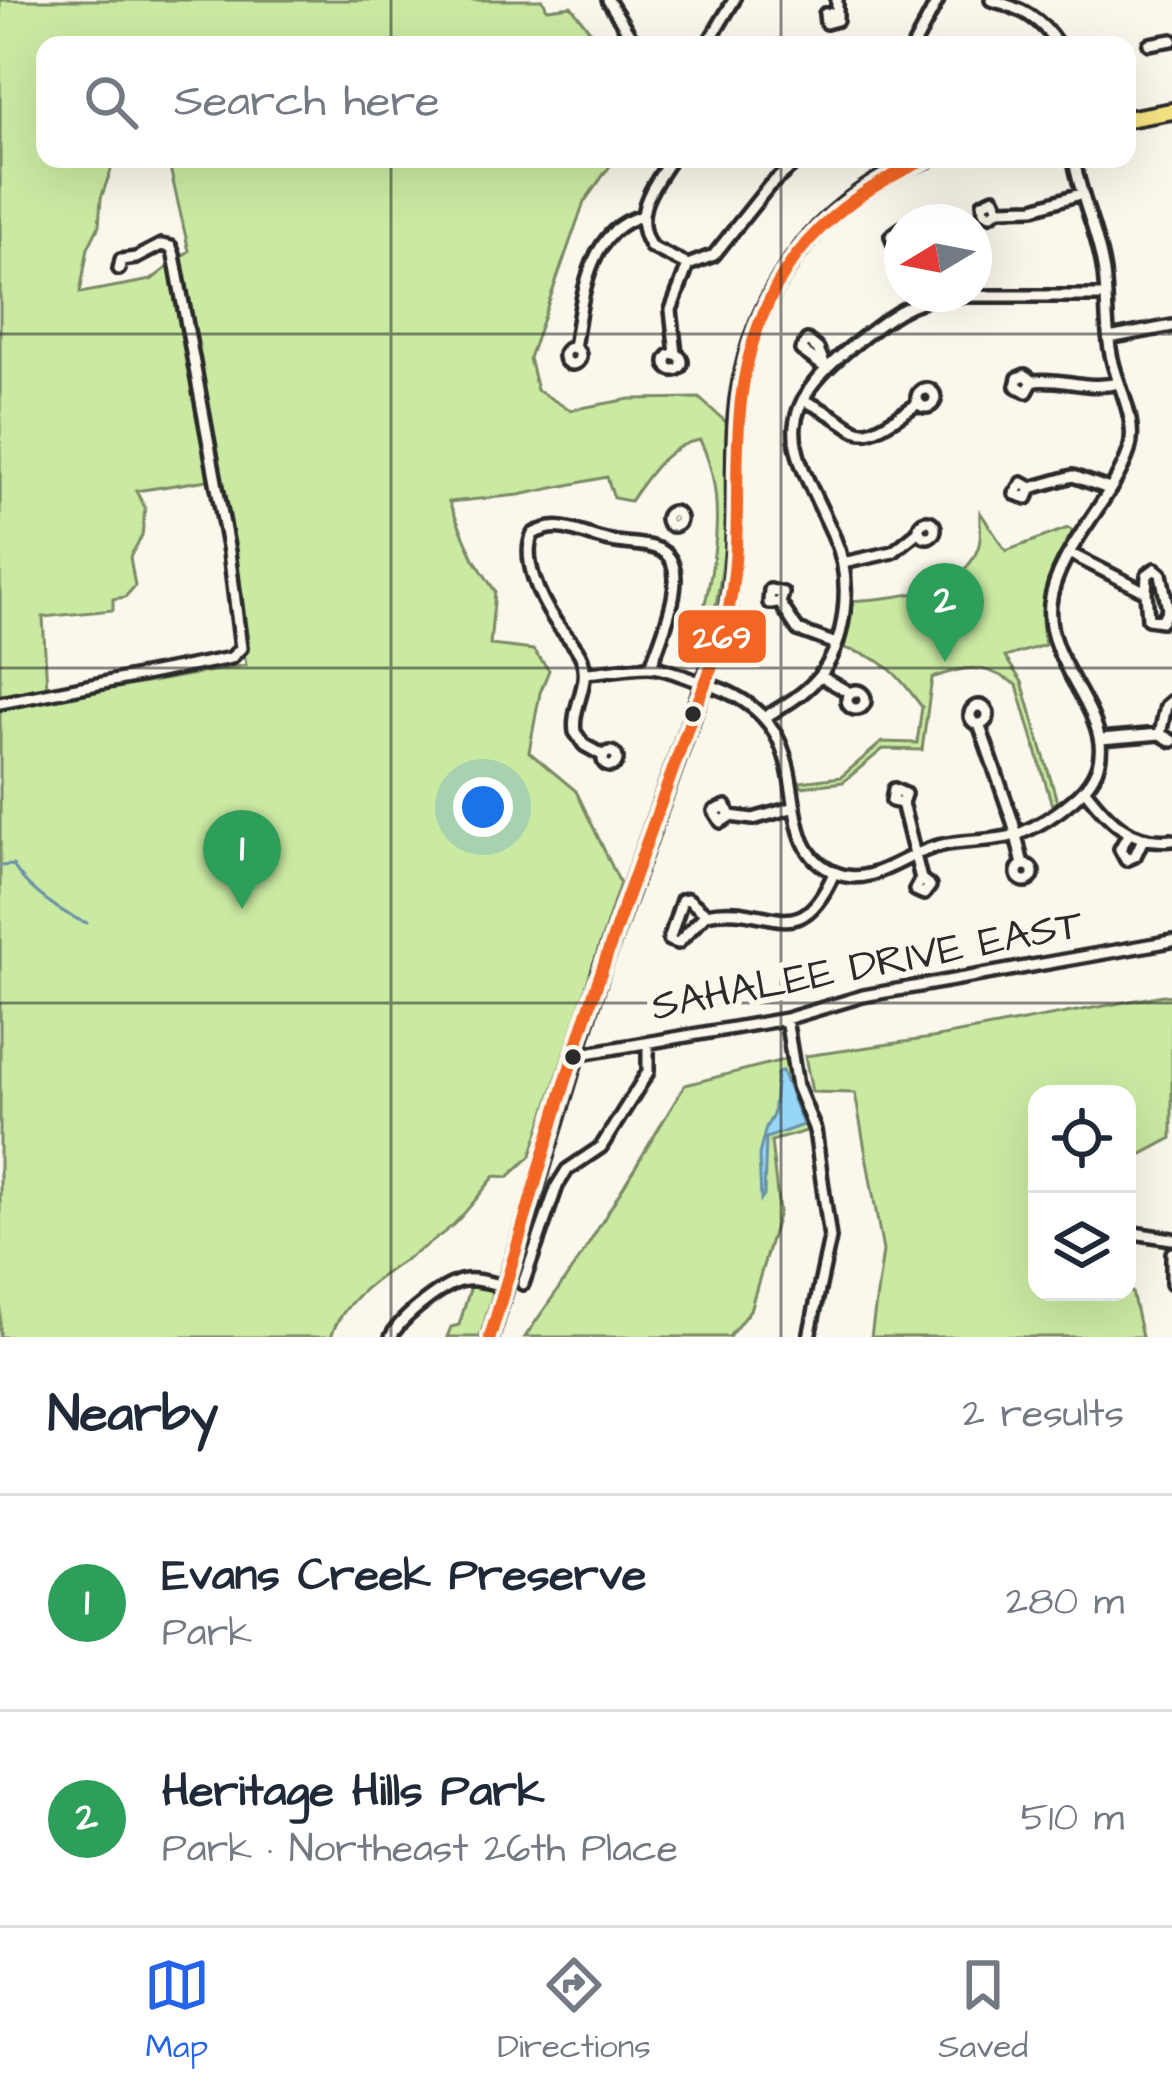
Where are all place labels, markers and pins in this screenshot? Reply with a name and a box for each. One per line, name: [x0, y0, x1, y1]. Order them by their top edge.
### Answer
pin: 2: [906, 563, 984, 662]
unlabelled marker: [682, 703, 704, 725]
pin: 1: [203, 810, 281, 909]
unlabelled marker: [562, 1046, 584, 1068]

